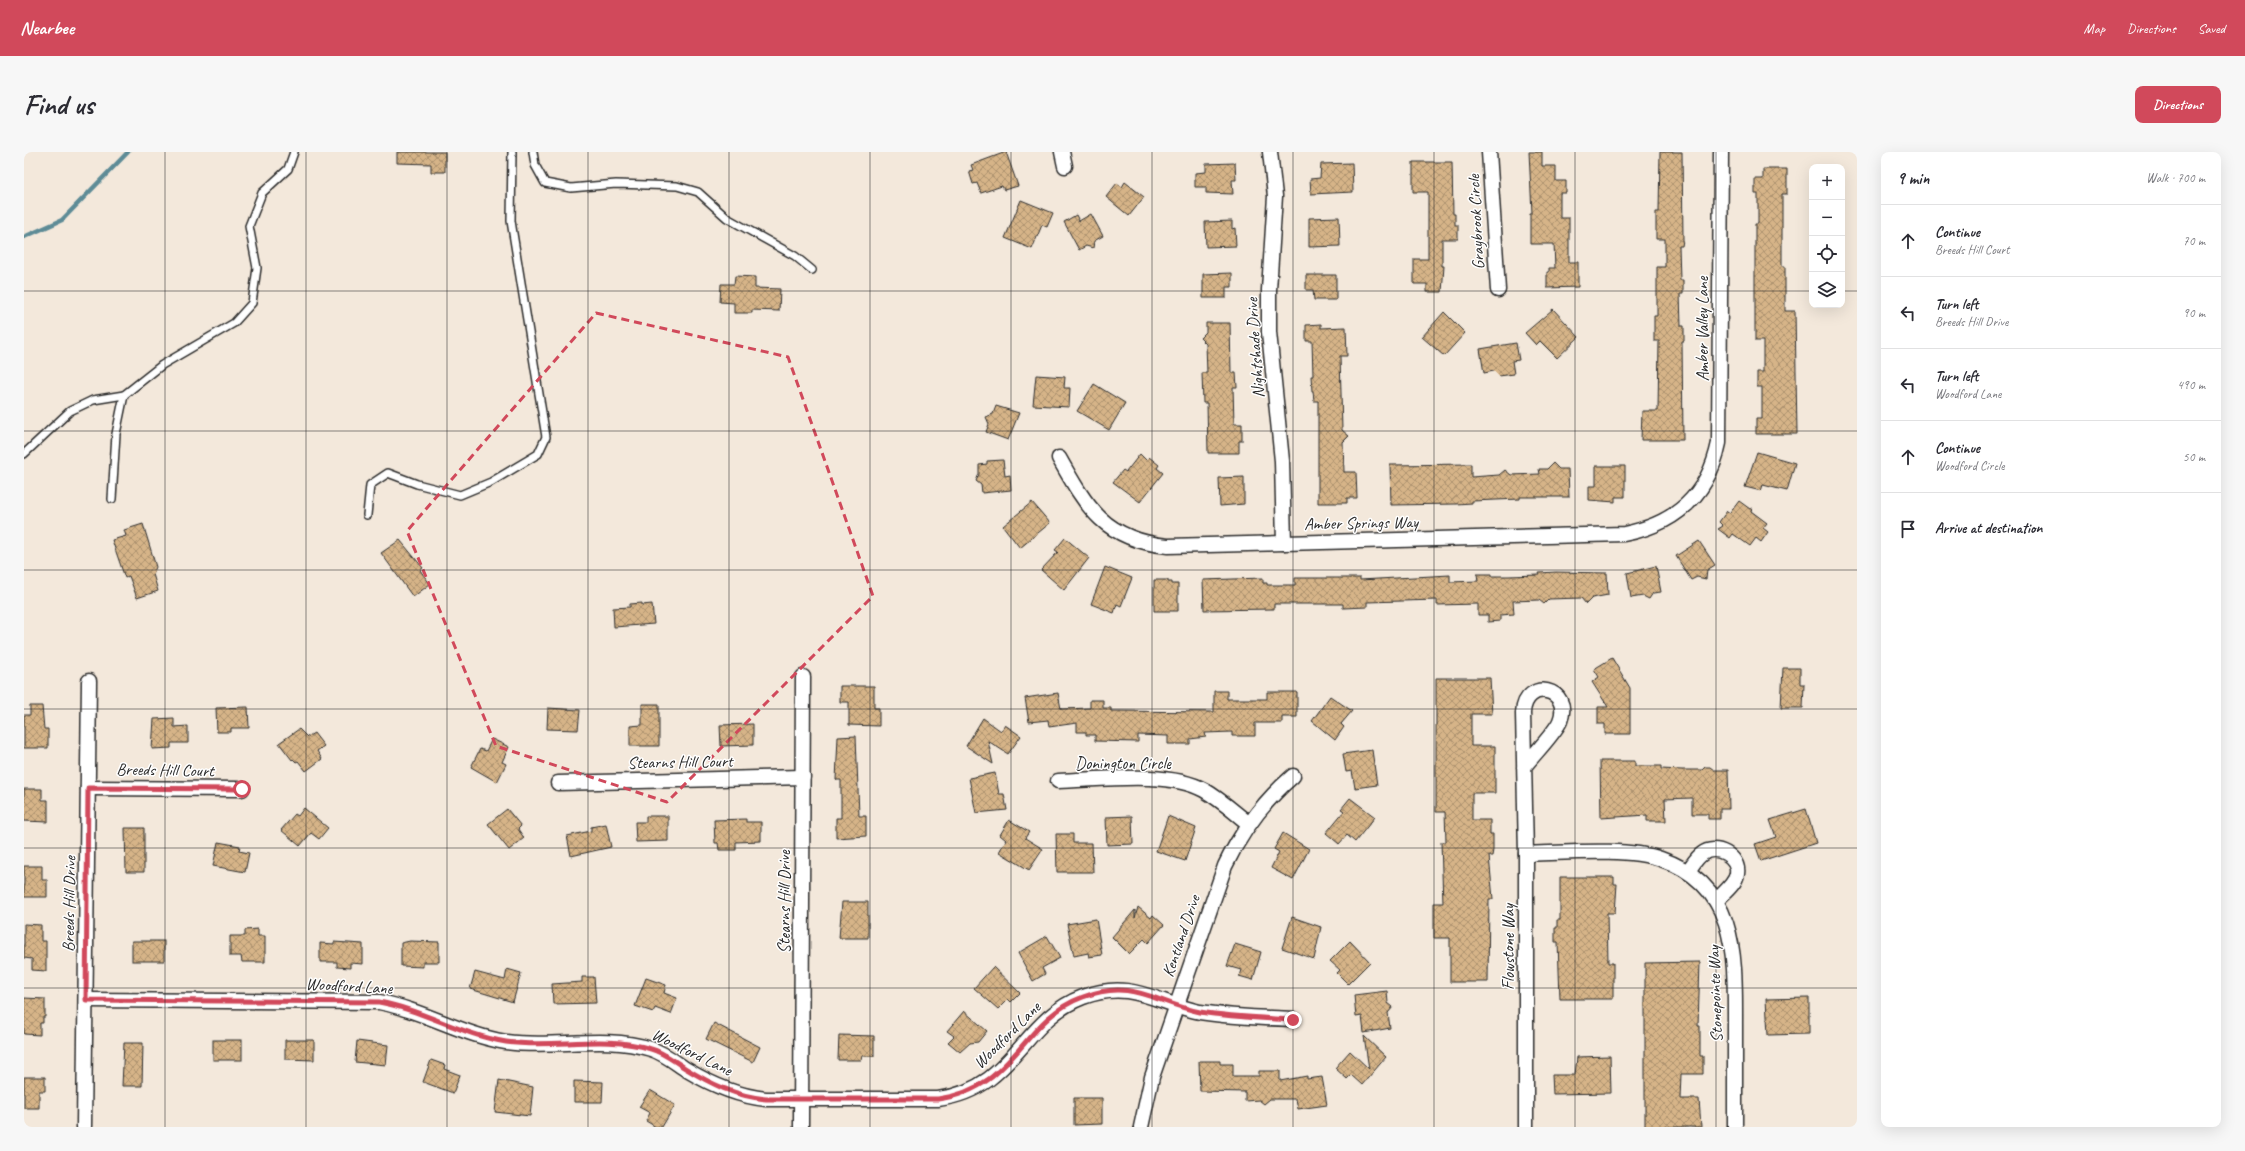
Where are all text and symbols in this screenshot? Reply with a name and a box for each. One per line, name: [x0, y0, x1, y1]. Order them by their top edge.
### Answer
text: Nearbee: [20, 16, 74, 40]
text: Map: [2084, 20, 2105, 37]
text: Directions: [2127, 20, 2176, 37]
text: Saved: [2198, 20, 2225, 37]
button: Directions: [2135, 86, 2221, 123]
text: Find us: [24, 87, 94, 122]
map controls: [1809, 164, 1845, 308]
button: +: [1809, 164, 1845, 200]
text: 9 min: [1897, 168, 1929, 189]
text: Walk · 700 m: [2146, 170, 2205, 186]
street label: Graybrook Circle: [1463, 172, 1489, 270]
button: −: [1809, 200, 1845, 236]
text: Continue: [1935, 223, 1980, 242]
icon: ahead: [1897, 230, 1919, 252]
text: 70 m: [2183, 233, 2205, 249]
button: locate: [1809, 236, 1845, 272]
text: Breeds Hill Court: [1935, 242, 2010, 258]
button: layers: [1809, 272, 1845, 308]
street label: Amber Valley Lane: [1692, 275, 1713, 381]
text: Turn left: [1935, 295, 1978, 314]
street label: Nightshade Drive: [1241, 296, 1269, 399]
icon: left: [1897, 302, 1919, 324]
text: 90 m: [2183, 305, 2205, 321]
text: Breeds Hill Drive: [1935, 314, 2008, 330]
text: Turn left: [1935, 367, 1978, 386]
icon: left: [1897, 374, 1919, 396]
text: 490 m: [2177, 377, 2205, 393]
text: Woodford Lane: [1935, 386, 2001, 402]
text: Continue: [1935, 439, 1980, 458]
icon: ahead: [1897, 446, 1919, 468]
text: 50 m: [2183, 449, 2205, 465]
text: Woodford Circle: [1935, 458, 2004, 474]
street label: Amber Springs Way: [1304, 511, 1419, 534]
icon: arrive: [1897, 518, 1919, 540]
text: Arrive at destination: [1935, 519, 2042, 538]
street label: Stearns Hill Court: [627, 751, 735, 773]
street label: Donington Circle: [1075, 753, 1172, 774]
street label: Breeds Hill Court: [116, 759, 216, 781]
route start: [233, 780, 251, 798]
street label: Stearns Hill Drive: [774, 849, 795, 954]
street label: Breeds Hill Drive: [58, 855, 80, 952]
street label: Kentland Drive: [1157, 891, 1205, 980]
street label: Flowstone Way: [1498, 903, 1519, 990]
street label: Stonepointe Way: [1703, 944, 1727, 1043]
street label: Woodford Lane: [305, 973, 394, 999]
street label: Woodford Lane: [969, 996, 1046, 1073]
route end: [1284, 1011, 1302, 1029]
street label: Woodford Lane: [648, 1024, 737, 1081]

